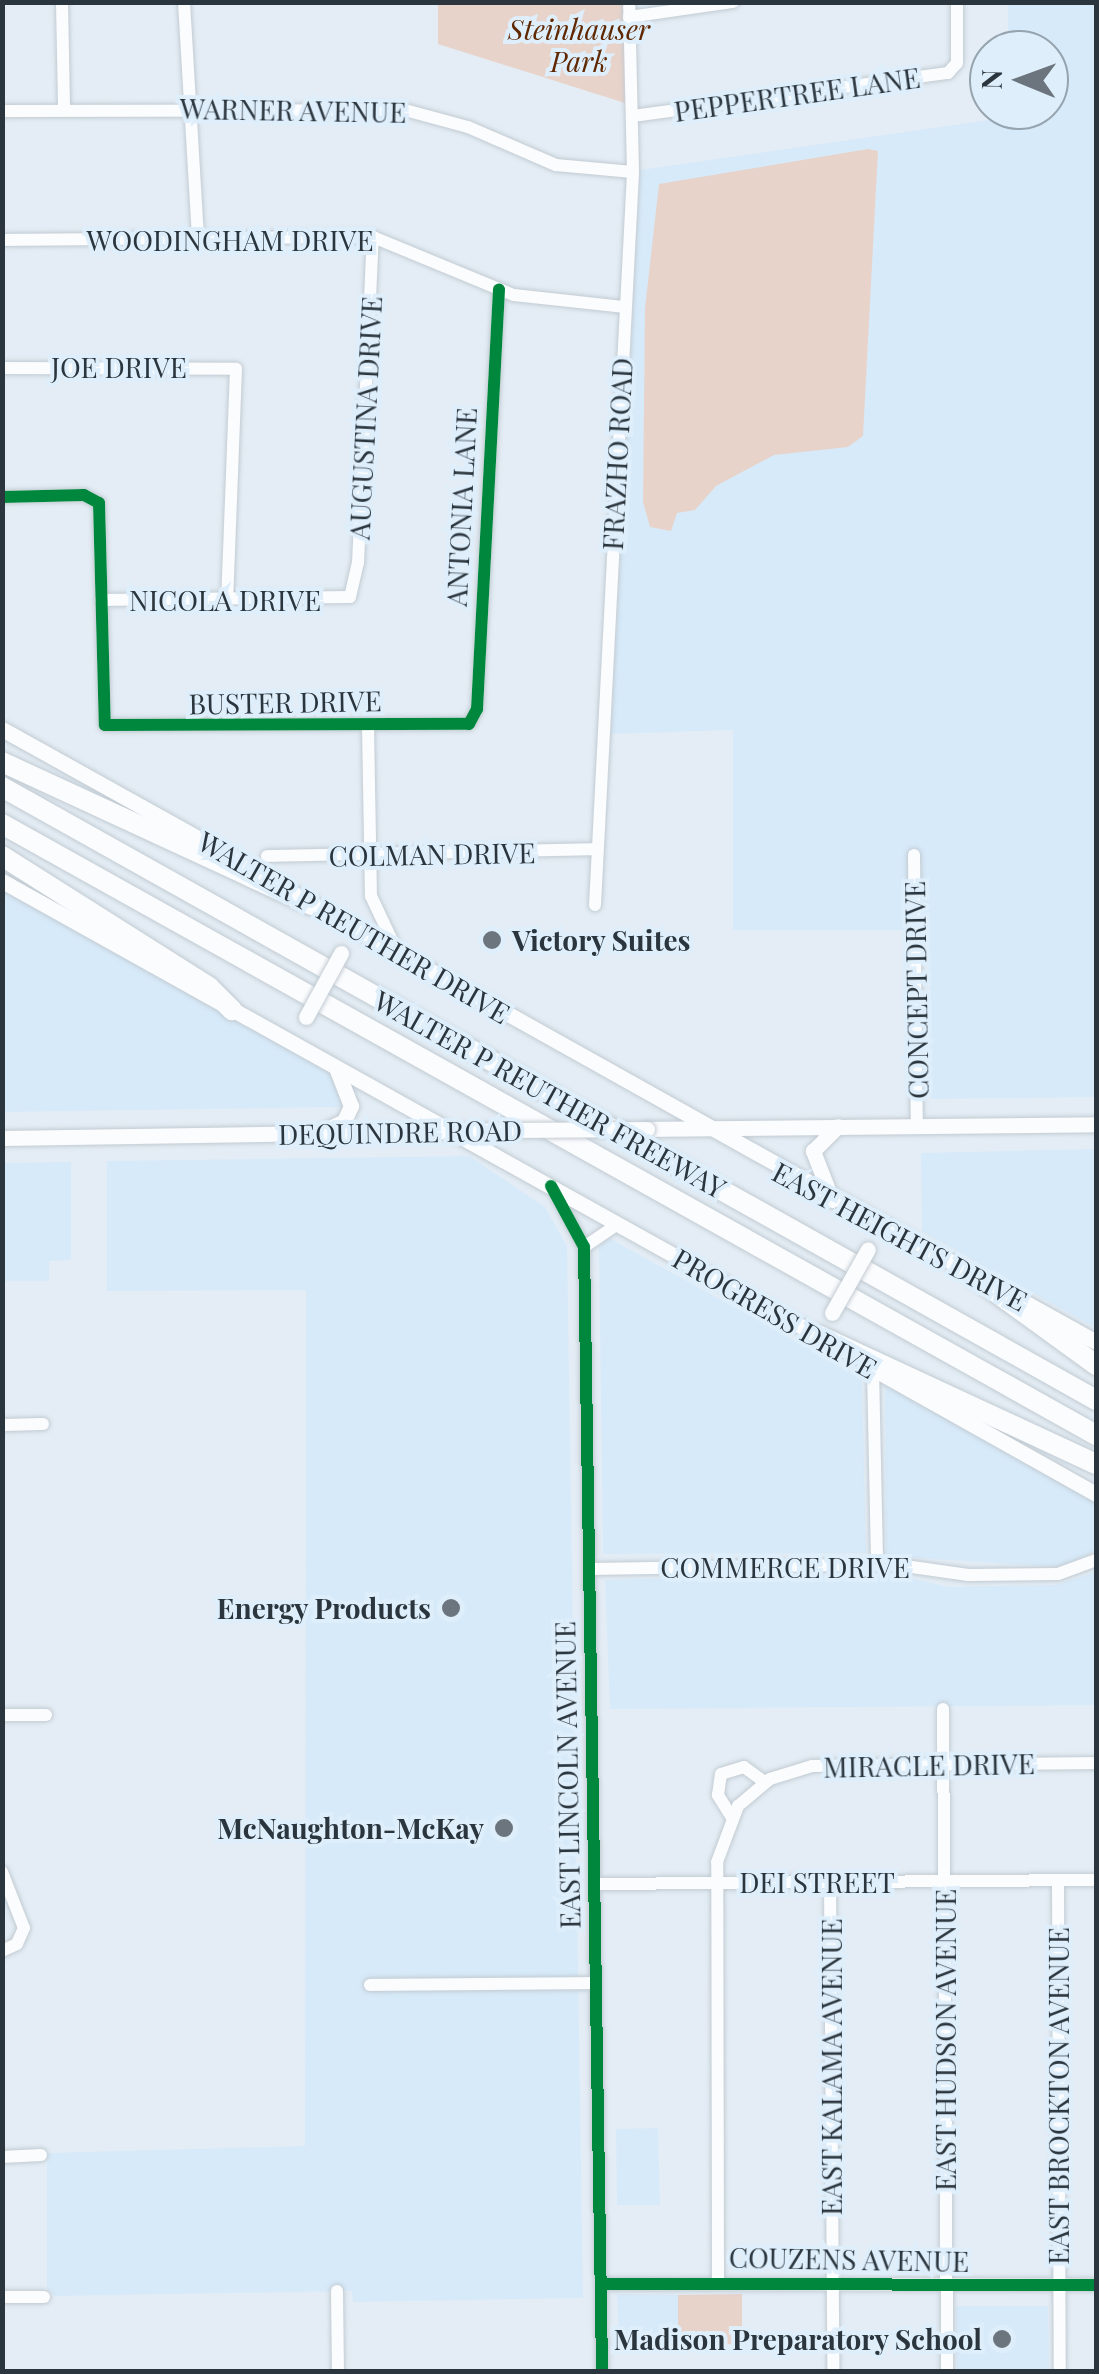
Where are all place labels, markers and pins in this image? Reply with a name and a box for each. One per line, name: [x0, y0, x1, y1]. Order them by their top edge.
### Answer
place label: Victory Suites: [512, 923, 691, 957]
marker: Victory Suites: [481, 929, 503, 951]
place label: Energy Products: [216, 1591, 431, 1625]
marker: Energy Products: [440, 1597, 462, 1619]
place label: McNaughton-McKay: [217, 1811, 484, 1845]
marker: McNaughton-McKay: [493, 1817, 515, 1839]
place label: Madison Preparatory School: [613, 2322, 982, 2356]
marker: Madison Preparatory School: [991, 2328, 1013, 2350]

